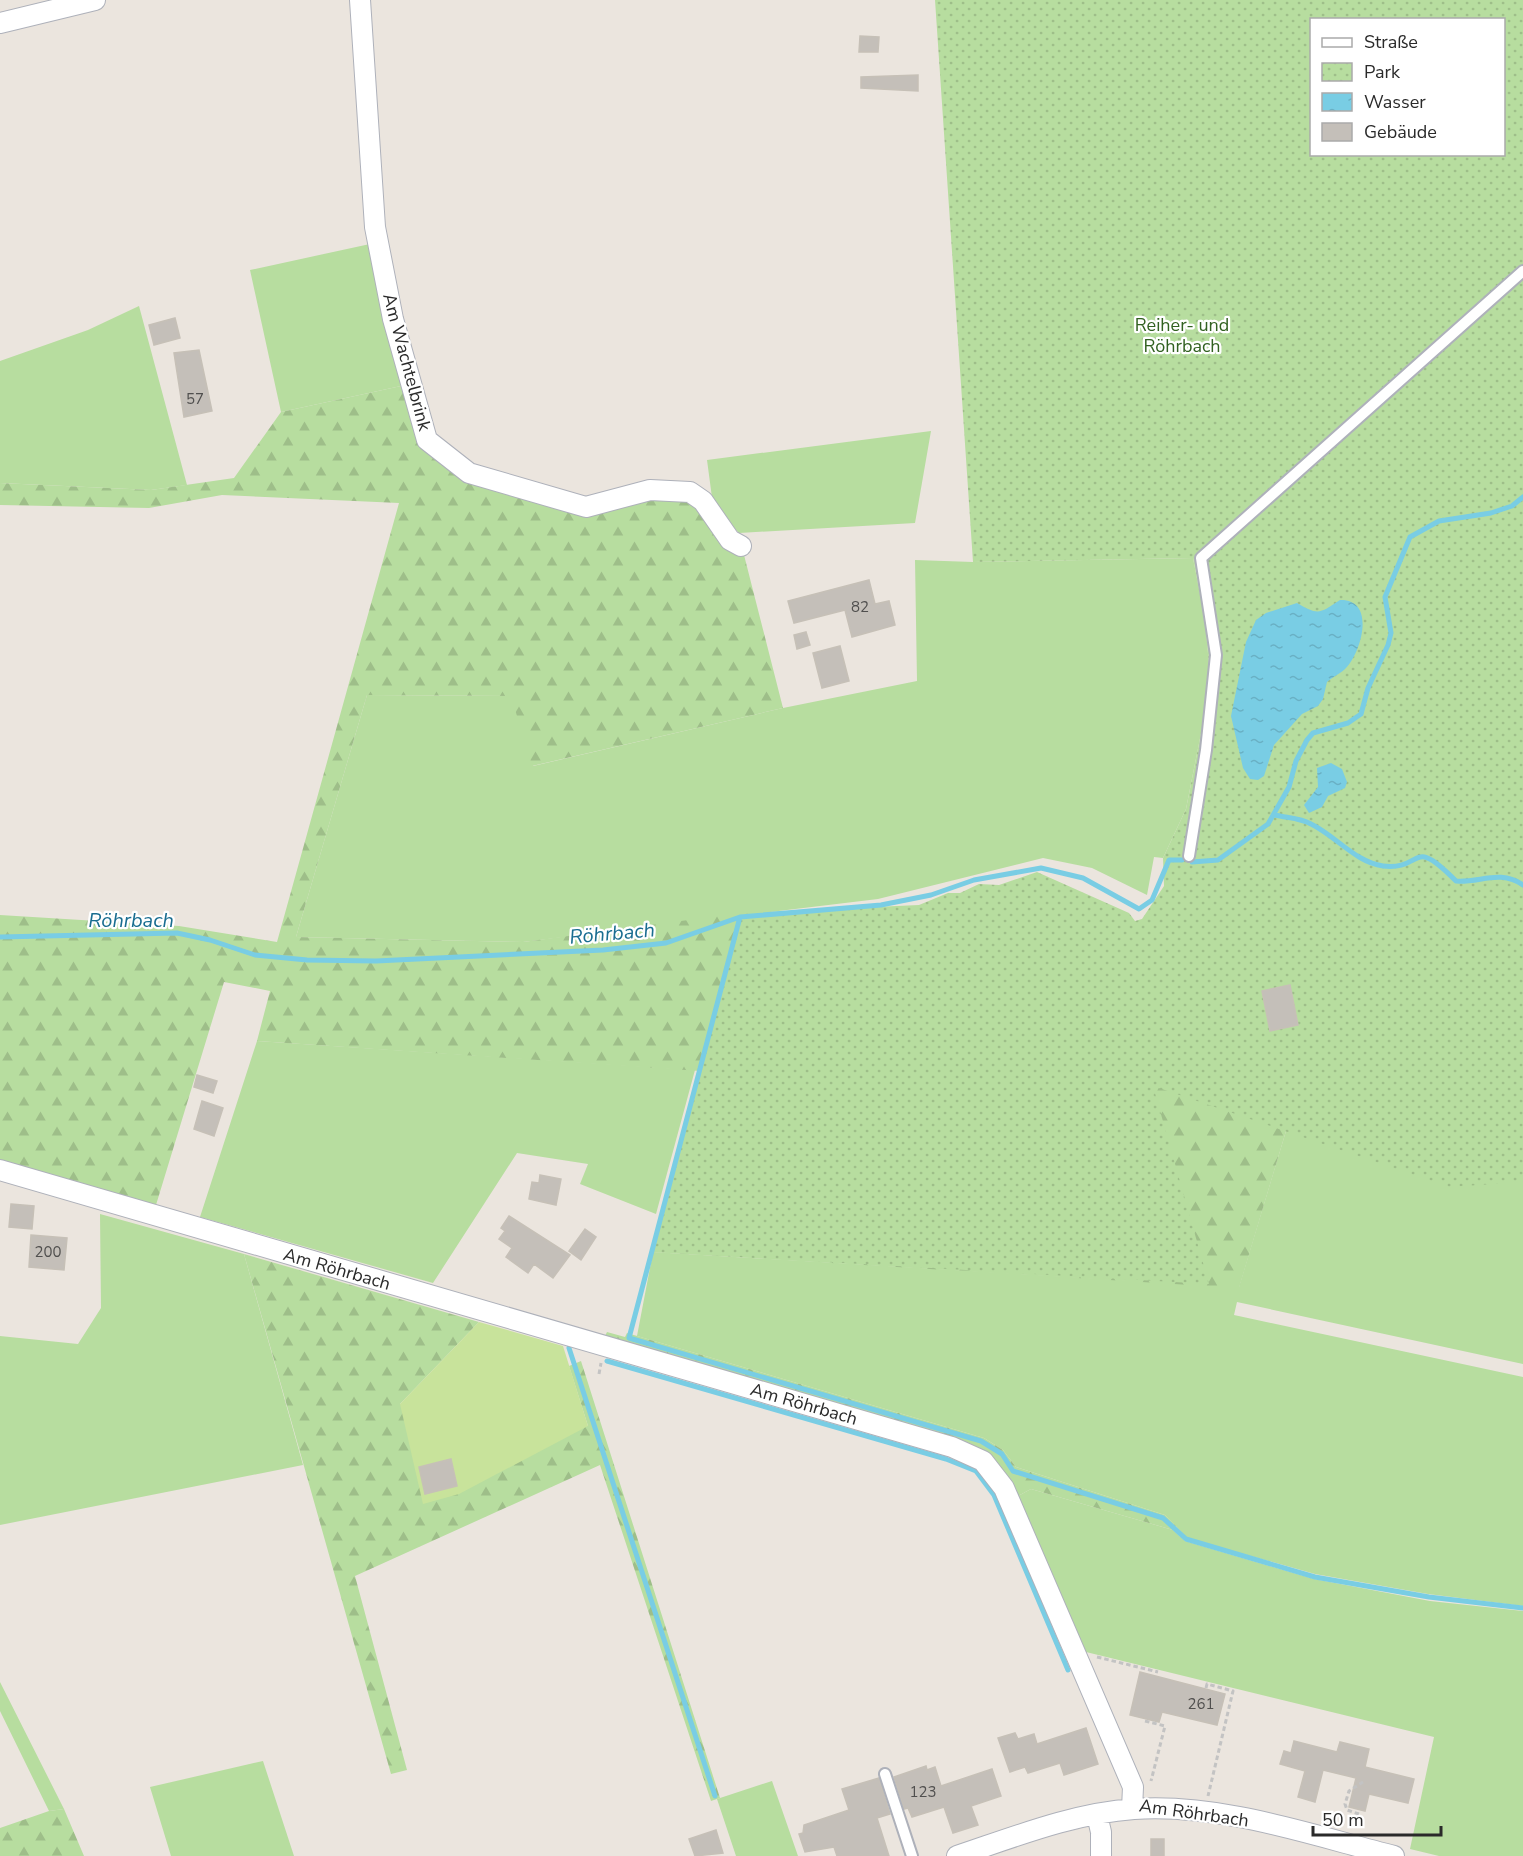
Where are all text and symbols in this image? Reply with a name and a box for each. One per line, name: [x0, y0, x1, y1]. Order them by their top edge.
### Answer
legend: [1310, 18, 1505, 156]
text: Straße: [1364, 30, 1418, 54]
text: Park: [1364, 60, 1401, 84]
text: Wasser: [1364, 90, 1426, 114]
text: Gebäude: [1364, 120, 1437, 144]
street label: Am Wachtelbrink: [377, 291, 437, 434]
park label: Reiher- und Röhrbach: [1135, 313, 1229, 358]
house number: 57: [186, 389, 204, 409]
house number: 82: [851, 597, 869, 617]
water label: Röhrbach: [88, 907, 174, 934]
water label: Röhrbach: [568, 916, 656, 951]
house number: 200: [34, 1242, 62, 1262]
street label: Am Röhrbach: [281, 1242, 393, 1296]
street label: Am Röhrbach: [748, 1377, 860, 1431]
house number: 261: [1187, 1694, 1215, 1714]
house number: 123: [909, 1782, 937, 1802]
street label: Am Röhrbach: [1138, 1793, 1250, 1833]
scale bar: [1313, 1799, 1440, 1837]
text: 50 m: [1322, 1808, 1364, 1832]

